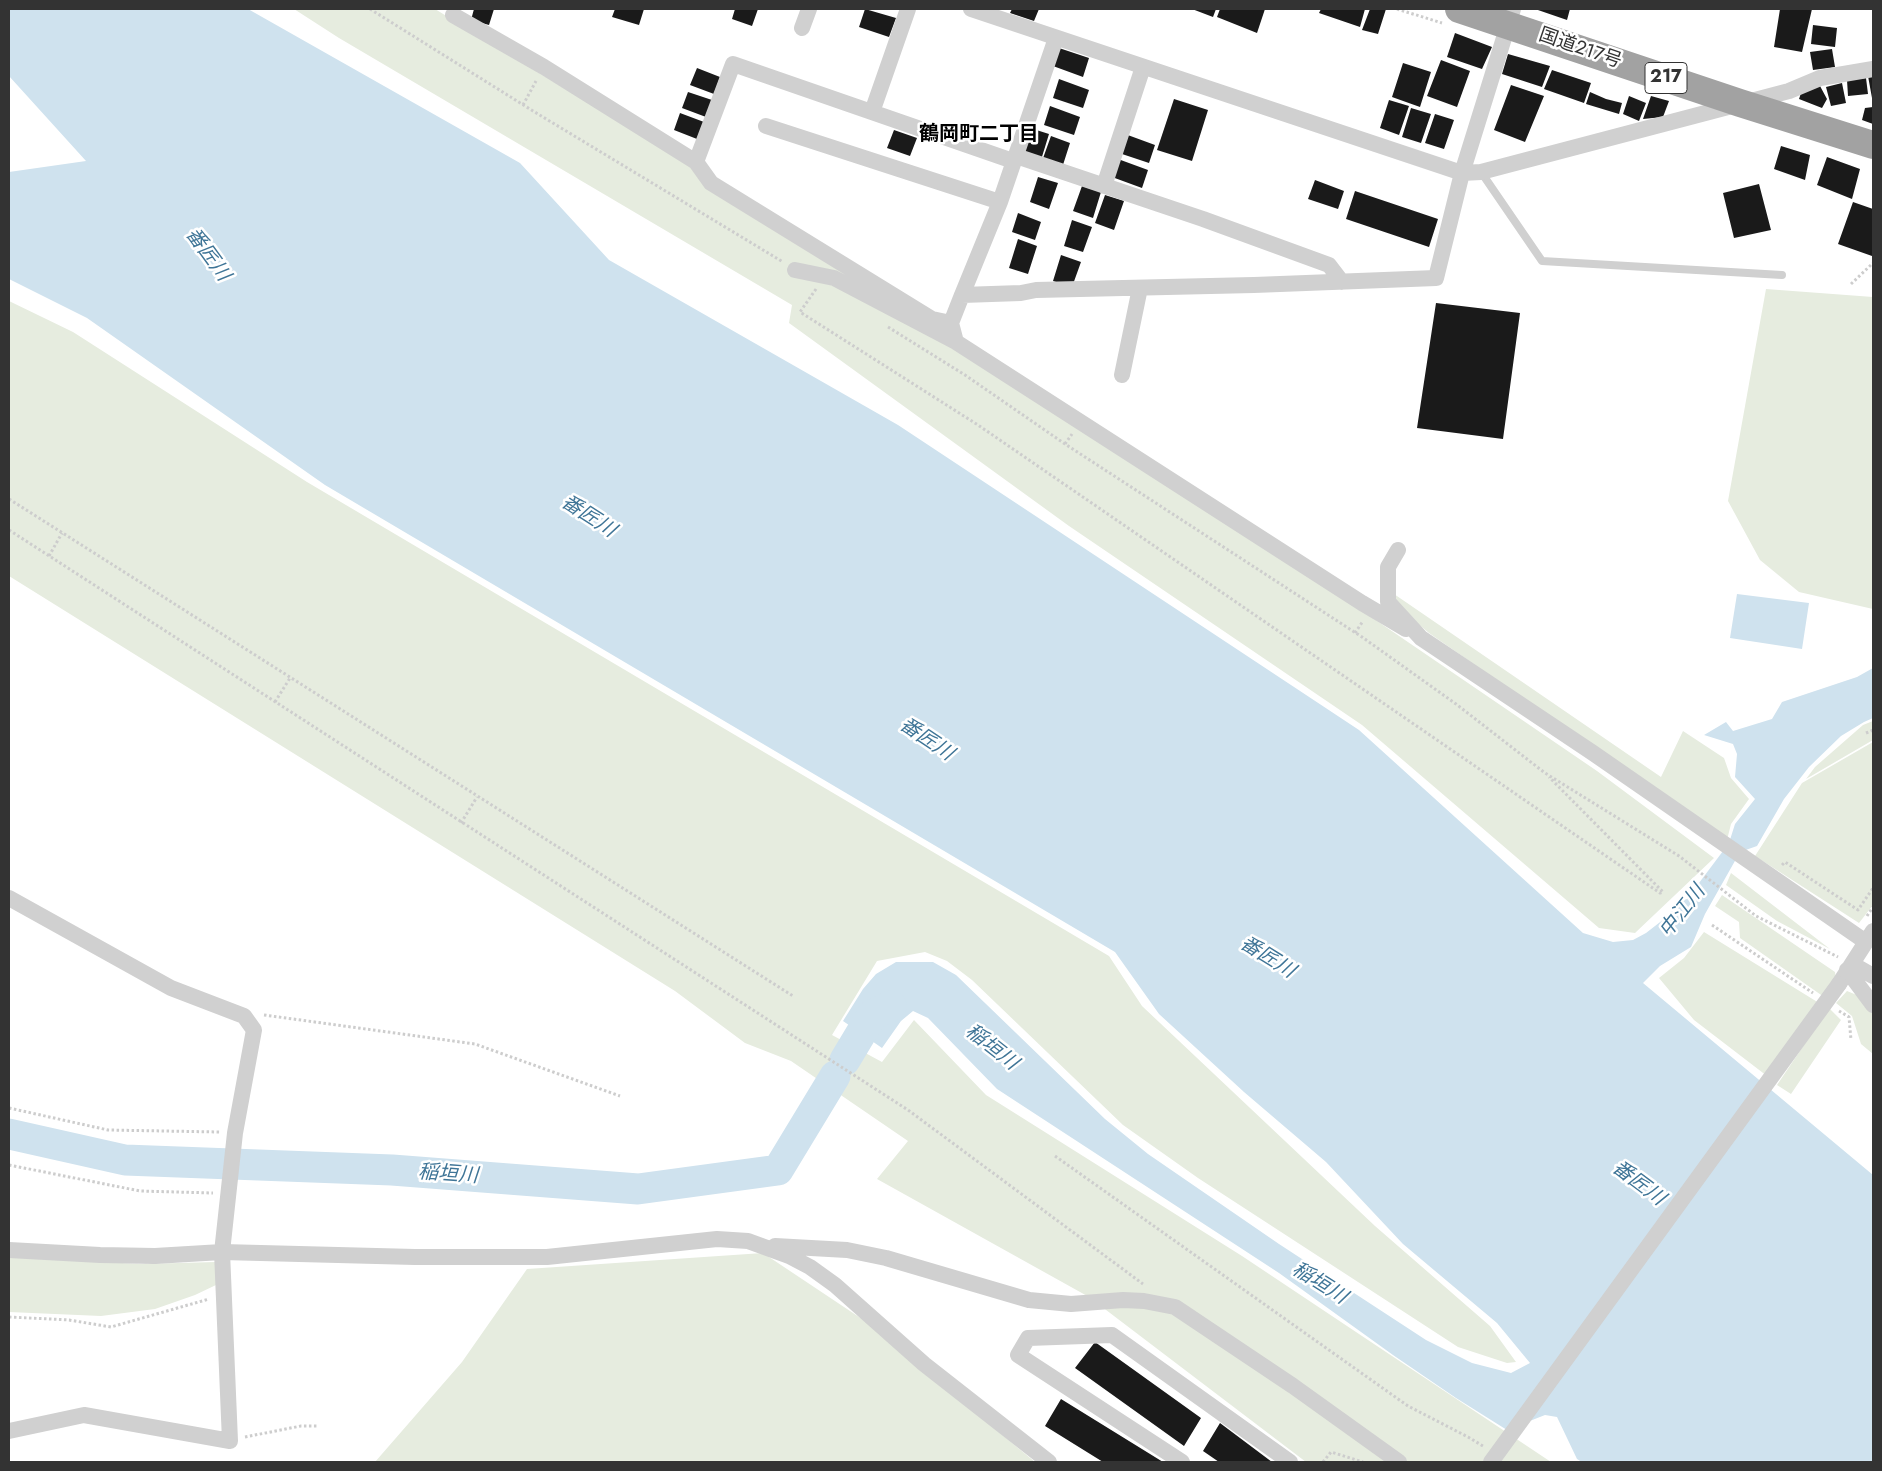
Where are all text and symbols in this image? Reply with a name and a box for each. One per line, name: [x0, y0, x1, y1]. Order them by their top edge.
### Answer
street label: 国道217号: [1535, 24, 1625, 74]
road number: 217: [1645, 62, 1687, 94]
district label: 鶴岡町二丁目: [919, 123, 1039, 147]
water label: 番匠川: [180, 224, 234, 286]
water label: 番匠川: [556, 491, 620, 543]
water label: 番匠川: [894, 713, 958, 767]
water label: 中江川: [1655, 881, 1711, 943]
water label: 番匠川: [1235, 932, 1299, 984]
water label: 稲垣川: [960, 1020, 1022, 1076]
water label: 番匠川: [1607, 1156, 1669, 1212]
water label: 稲垣川: [417, 1161, 479, 1189]
water label: 稲垣川: [1287, 1258, 1351, 1310]

